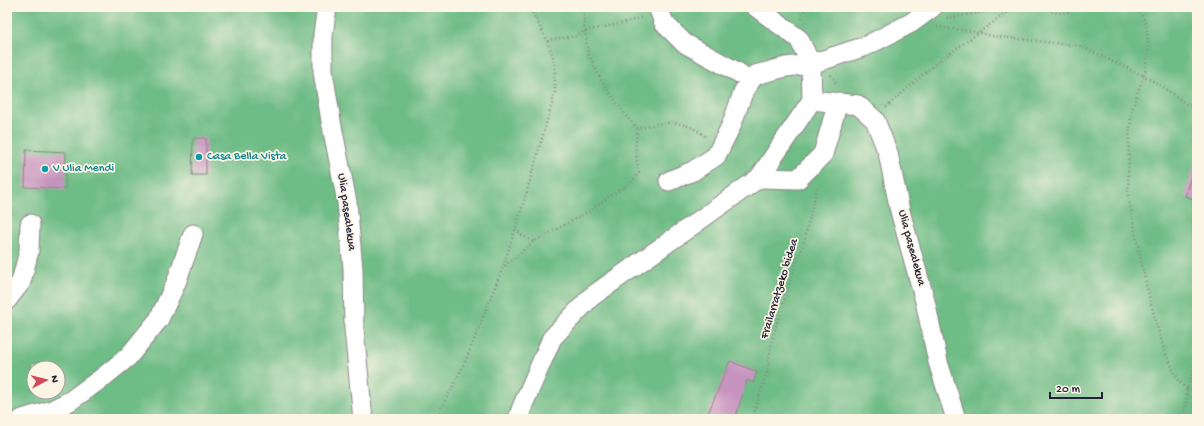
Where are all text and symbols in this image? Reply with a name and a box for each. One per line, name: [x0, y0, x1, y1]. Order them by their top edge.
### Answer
place label: Casa Bella Vista: [207, 150, 287, 164]
marker: Casa Bella Vista: [194, 152, 204, 162]
place label: V Ulia Mendi: [52, 162, 114, 176]
marker: V Ulia Mendi: [40, 164, 50, 174]
street label: Ulia pasealekua: [334, 172, 358, 252]
street label: Ulia pasealekua: [894, 209, 928, 288]
street label: Frailarratzeko bidea: [758, 237, 802, 342]
north arrow: [26, 360, 66, 400]
scale bar: [1050, 374, 1102, 400]
text: N: [48, 375, 60, 383]
text: 20 m: [1056, 383, 1081, 397]

